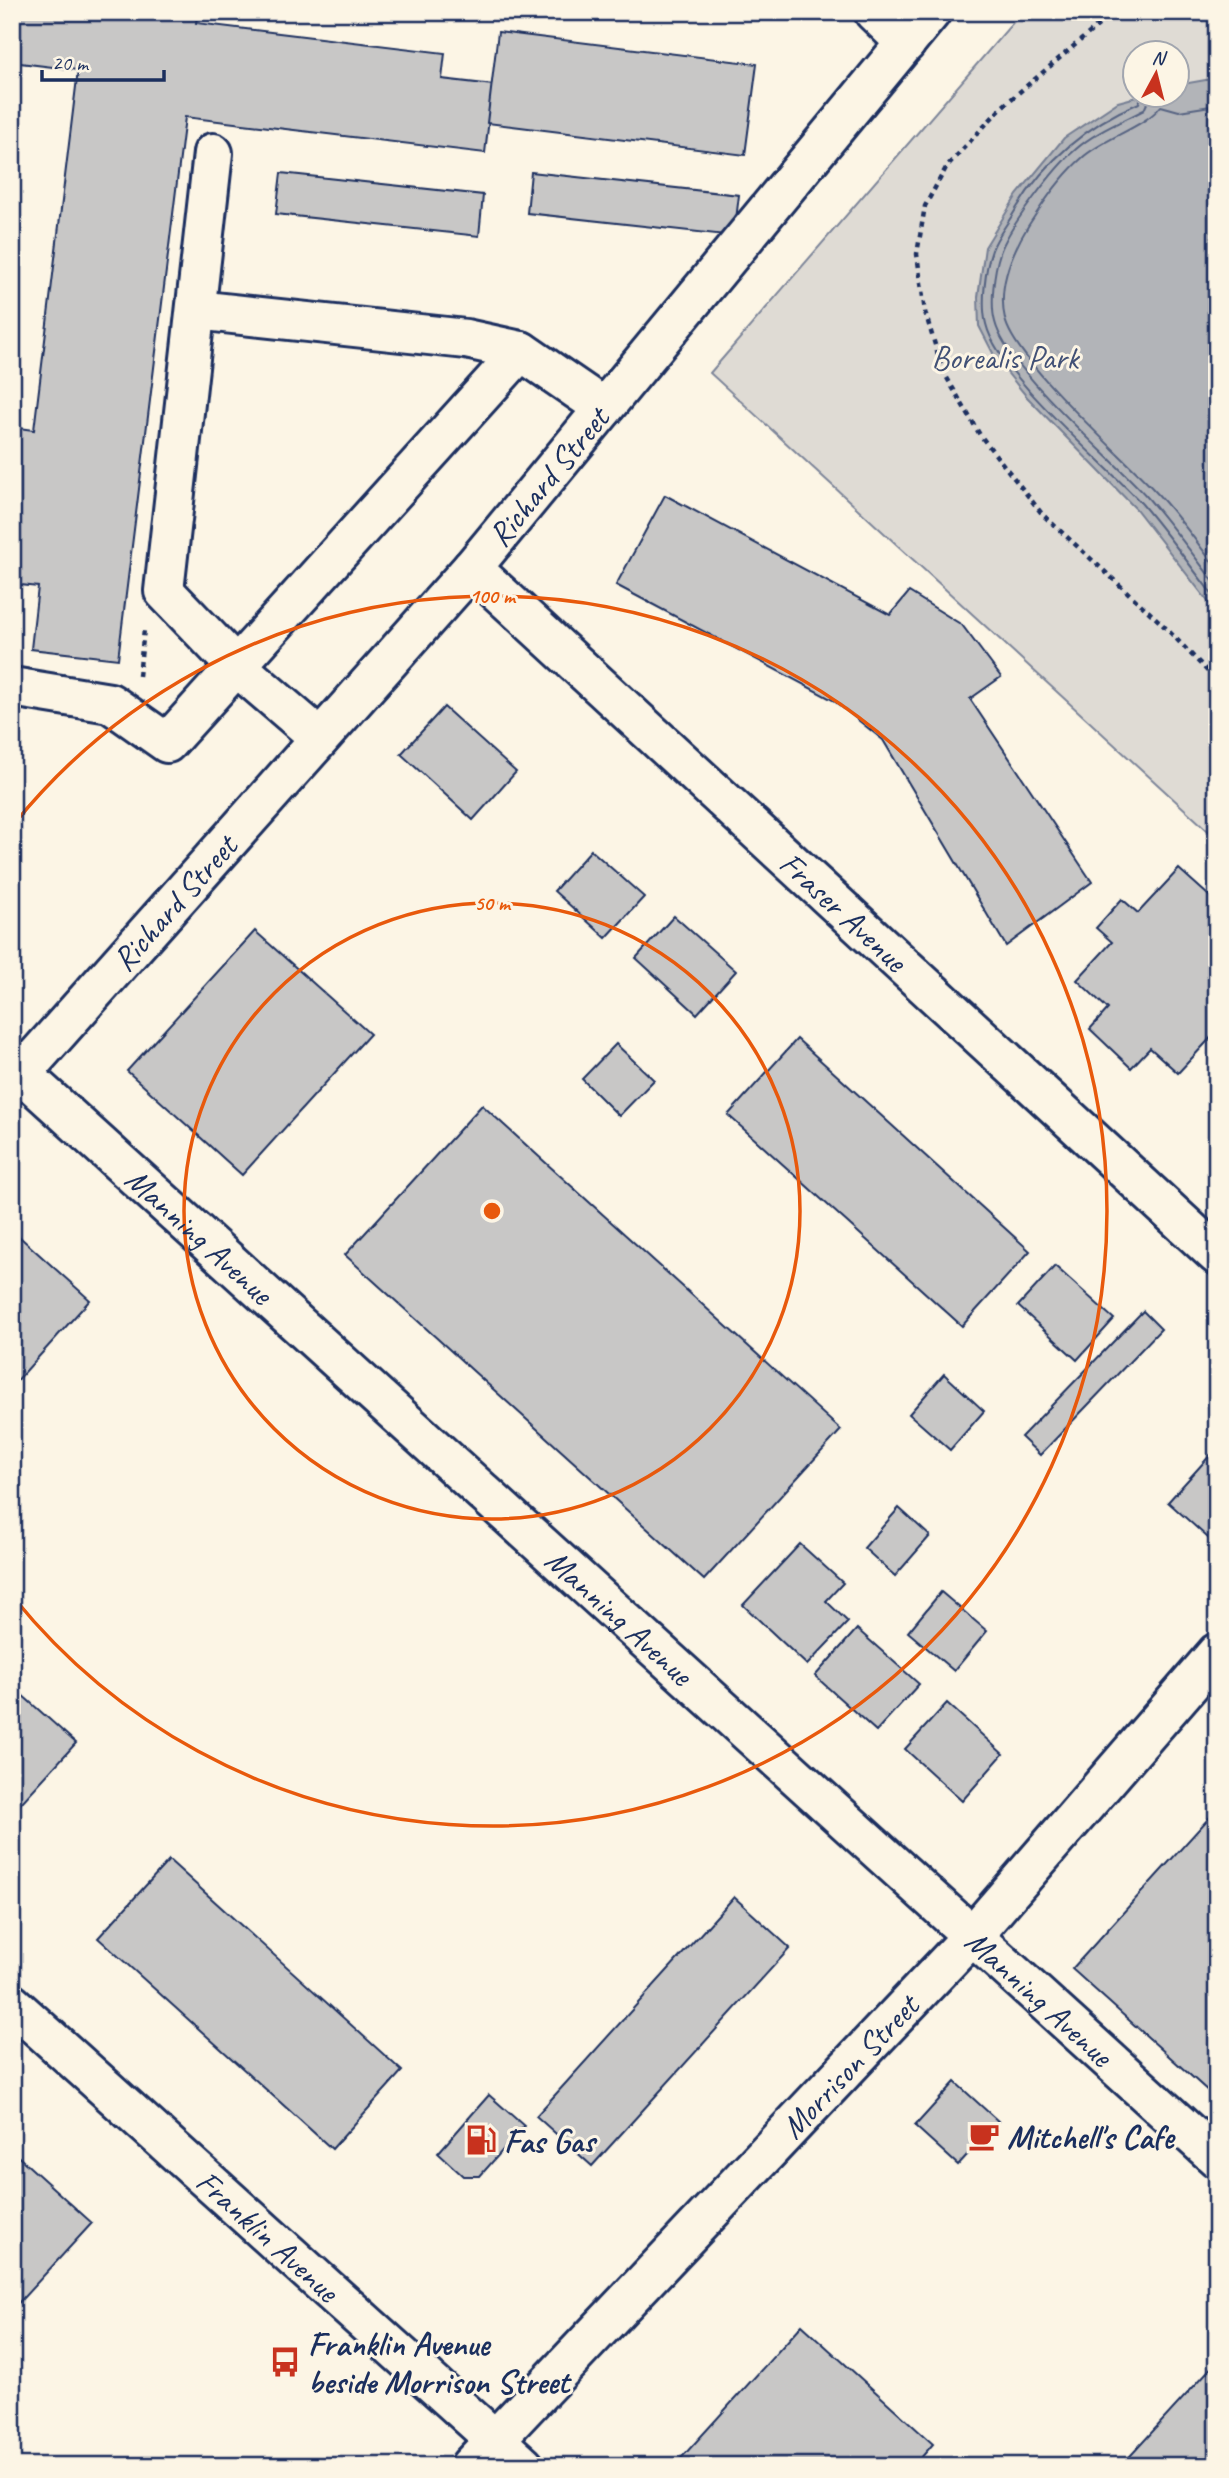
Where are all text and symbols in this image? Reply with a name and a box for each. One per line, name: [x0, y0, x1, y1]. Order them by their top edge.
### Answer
scale bar: [42, 38, 164, 82]
north arrow: [1120, 38, 1190, 108]
text: N: [1151, 45, 1168, 71]
text: 20 m: [52, 50, 90, 76]
park label: Borealis Park: [932, 337, 1080, 379]
street label: Richard Street: [479, 397, 620, 555]
text: 100 m: [469, 583, 517, 609]
street label: Richard Street: [103, 824, 248, 980]
street label: Fraser Avenue: [771, 843, 917, 982]
text: 50 m: [474, 890, 512, 916]
street label: Manning Avenue: [117, 1158, 283, 1315]
centre of rings: [480, 1199, 504, 1223]
street label: Manning Avenue: [537, 1539, 703, 1696]
street label: Manning Avenue: [956, 1920, 1123, 2077]
street label: Morrison Street: [772, 1984, 930, 2147]
place label: Mitchell's Cafe: [1007, 2116, 1176, 2158]
cafe icon: Mitchell's Cafe: [967, 2119, 1001, 2153]
place label: Fas Gas: [504, 2120, 598, 2162]
fuel station icon: Fas Gas: [464, 2123, 498, 2157]
street label: Franklin Avenue: [187, 2161, 349, 2313]
place label: Franklin Avenue beside Morrison Street: [308, 2323, 572, 2403]
bus stop icon: Franklin Avenue beside Morrison Street: [268, 2345, 302, 2379]

